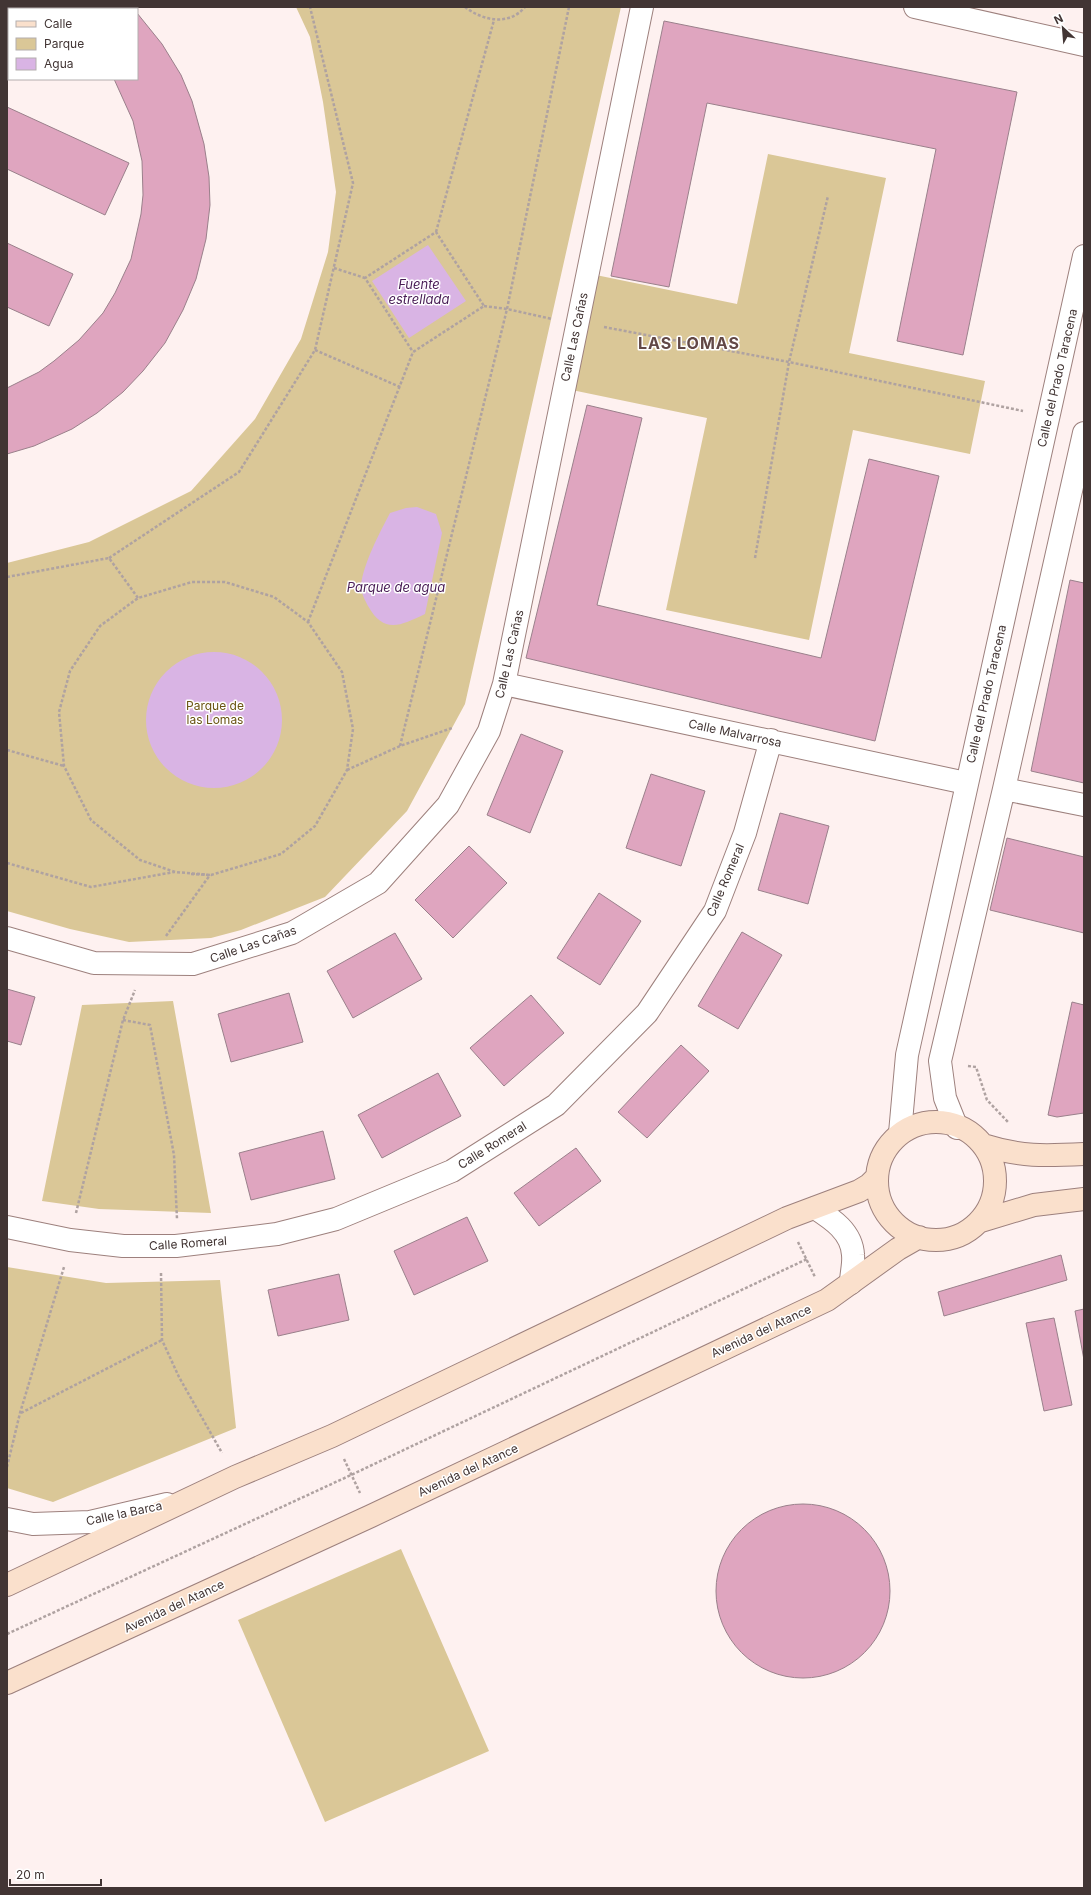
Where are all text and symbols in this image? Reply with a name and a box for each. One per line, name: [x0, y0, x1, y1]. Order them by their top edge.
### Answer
legend: [8, 8, 138, 80]
north arrow: [1043, 8, 1083, 48]
text: N: [1052, 11, 1065, 27]
text: Calle: [44, 16, 72, 31]
text: Parque: [44, 36, 84, 51]
text: Agua: [44, 56, 73, 71]
water label: Fuente estrellada: [389, 276, 450, 307]
street label: Calle Las Cañas: [557, 291, 591, 383]
street label: Calle del Prado Taracena: [1034, 307, 1080, 449]
district label: LAS LOMAS: [638, 333, 740, 353]
water label: Parque de agua: [347, 579, 445, 595]
street label: Calle Las Cañas: [492, 608, 526, 700]
street label: Calle del Prado Taracena: [963, 623, 1009, 765]
park label: Parque de las Lomas: [186, 698, 244, 727]
street label: Calle Malvarrosa: [687, 716, 783, 750]
street label: Calle Romeral: [703, 841, 747, 919]
street label: Calle Las Cañas: [208, 922, 298, 966]
street label: Calle Romeral: [455, 1118, 529, 1172]
street label: Calle Romeral: [149, 1233, 227, 1253]
street label: Avenida del Atance: [709, 1301, 813, 1361]
street label: Avenida del Atance: [416, 1440, 520, 1500]
street label: Calle la Barca: [85, 1498, 163, 1528]
street label: Avenida del Atance: [122, 1576, 226, 1636]
scale bar: [10, 1861, 101, 1887]
text: 20 m: [16, 1867, 45, 1882]

